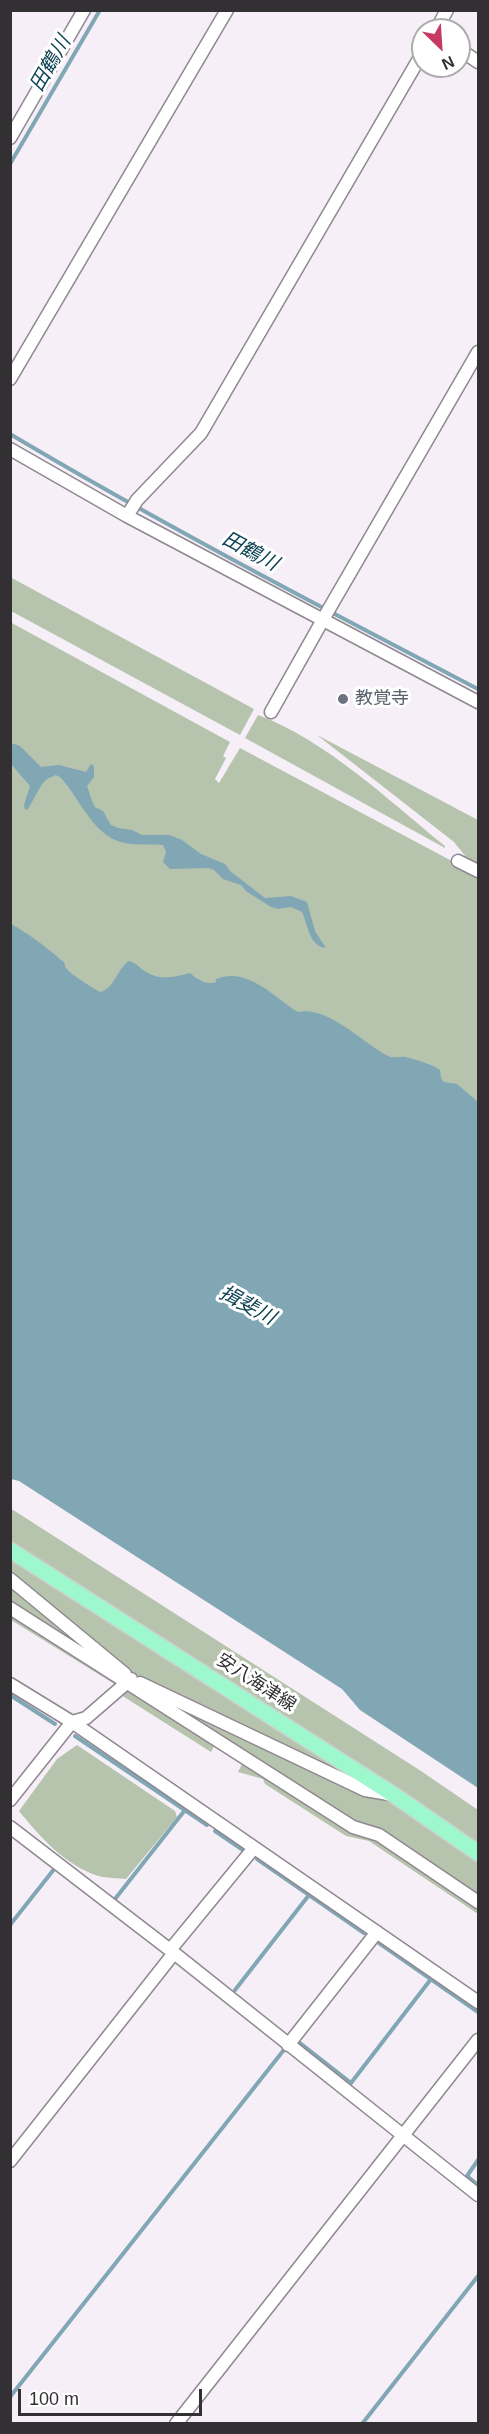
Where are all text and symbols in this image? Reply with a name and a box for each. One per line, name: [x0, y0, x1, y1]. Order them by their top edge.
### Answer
north arrow: [411, 18, 471, 78]
water label: 田鶴川: [26, 32, 76, 96]
text: N: [439, 53, 457, 73]
water label: 田鶴川: [218, 527, 282, 577]
place label: 教覚寺: [355, 688, 409, 710]
marker: 教覚寺: [336, 692, 350, 706]
water label: 揖斐川: [215, 1281, 279, 1331]
street label: 安八海津線: [212, 1649, 300, 1717]
scale bar: [21, 2377, 206, 2415]
text: 100 m: [29, 2389, 79, 2409]

